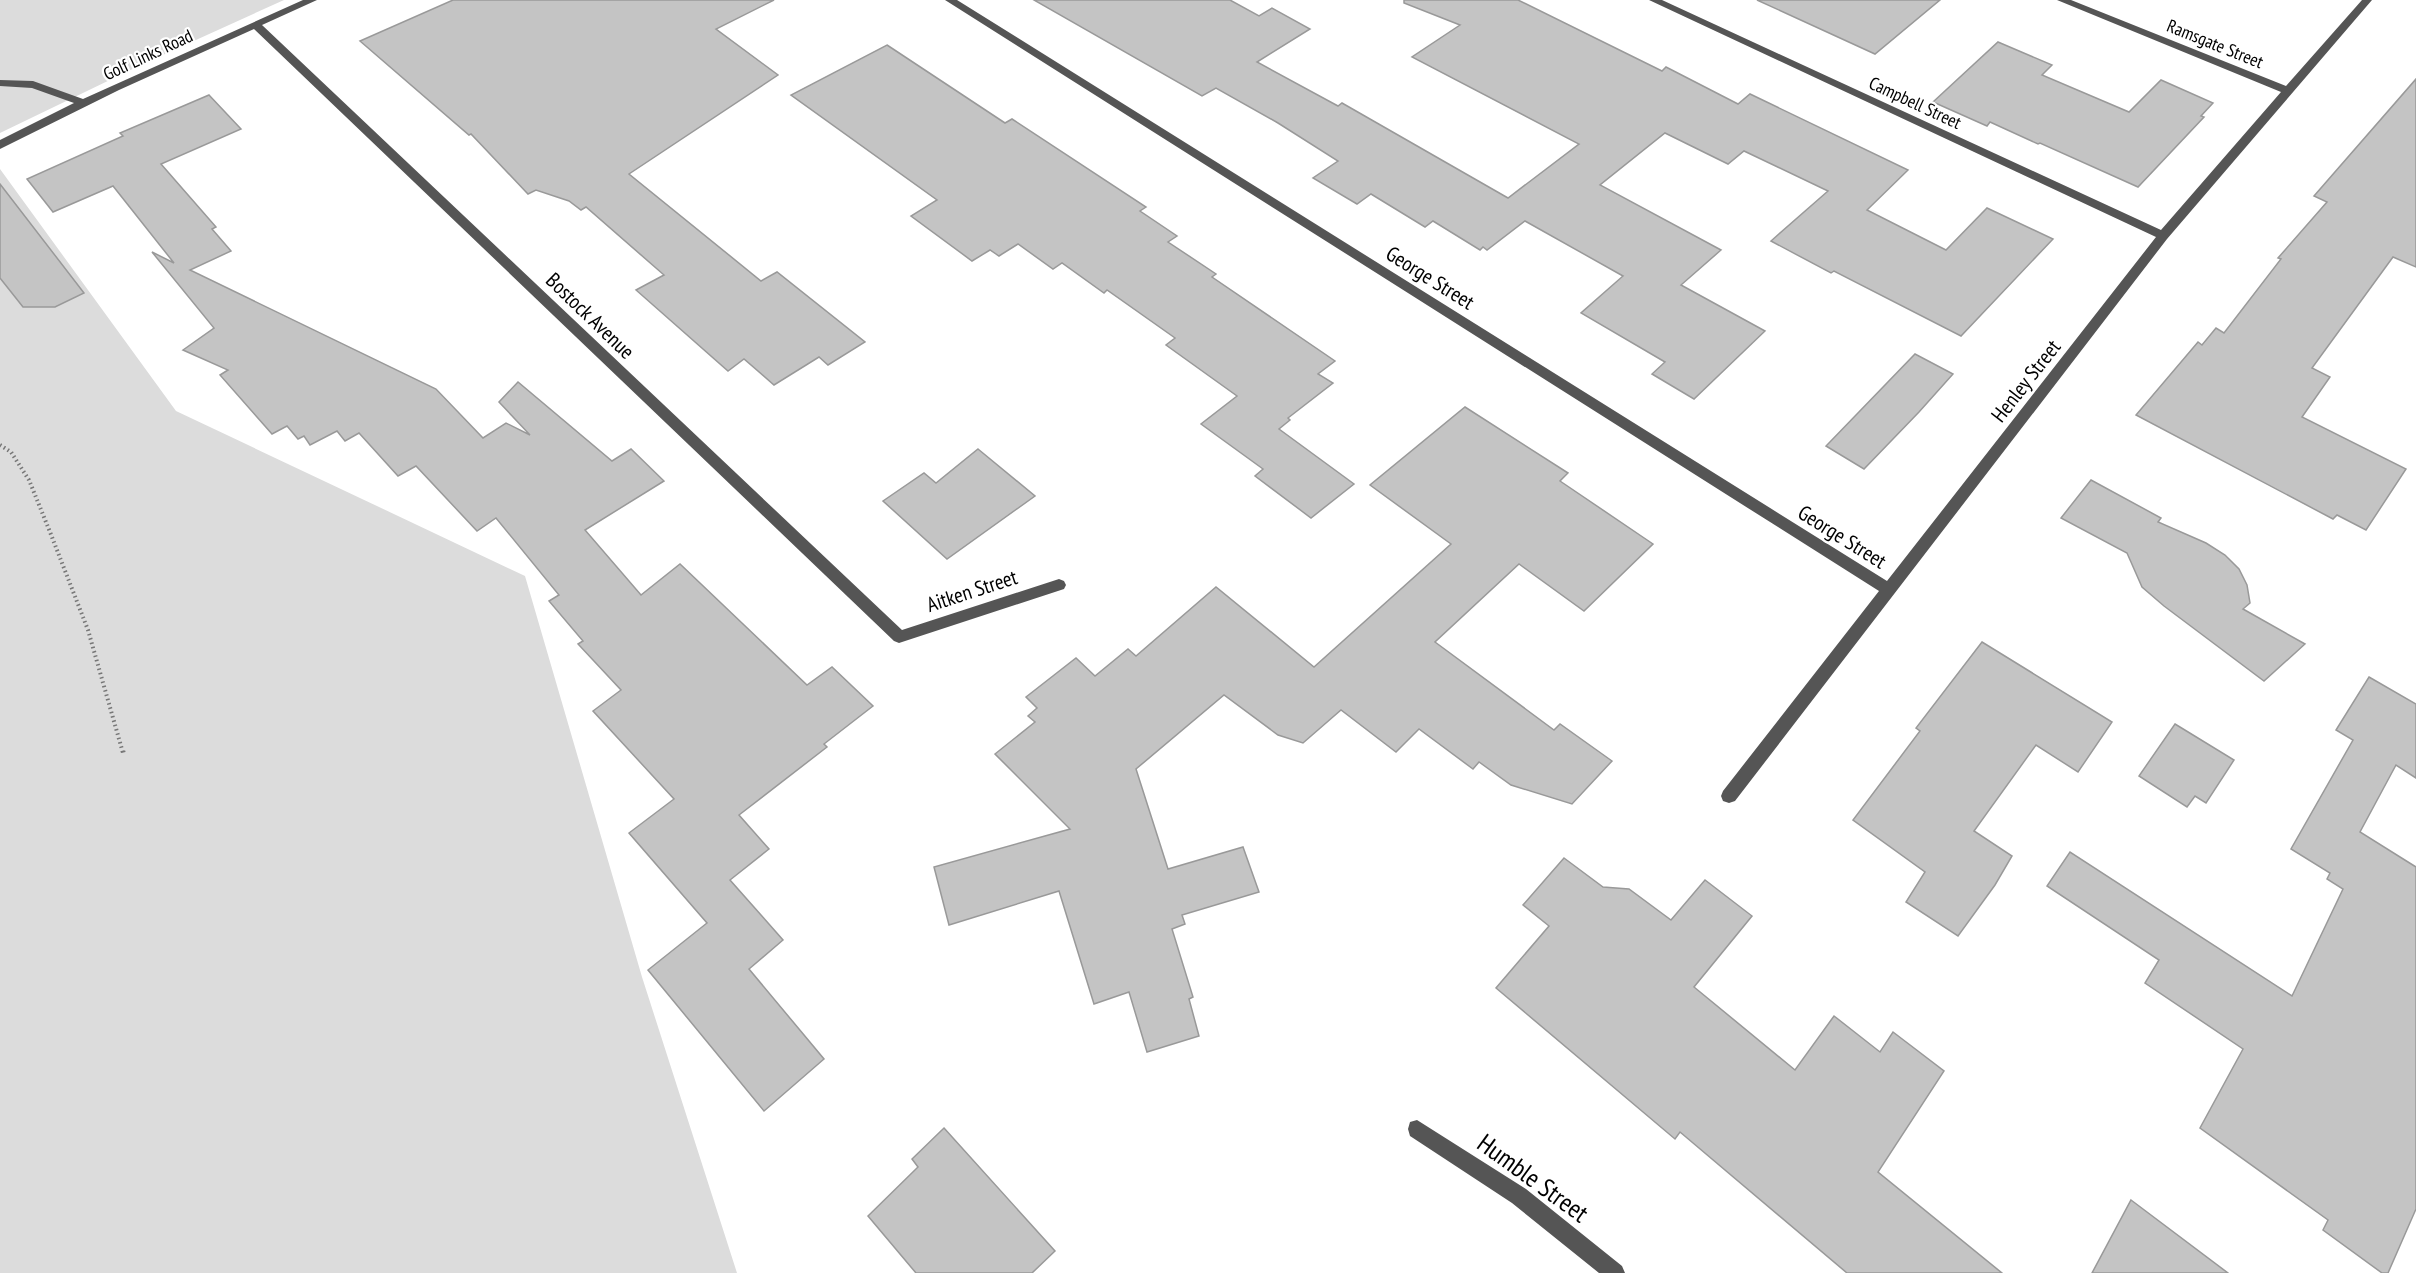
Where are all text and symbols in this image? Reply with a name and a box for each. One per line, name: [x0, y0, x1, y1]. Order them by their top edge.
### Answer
street label: Ramsgate Street: [2164, 14, 2267, 73]
street label: Golf Links Road: [99, 24, 196, 85]
street label: Campbell Street: [1865, 71, 1965, 134]
street label: George Street: [1381, 240, 1480, 315]
street label: Bostock Avenue: [540, 267, 640, 365]
street label: Henley Street: [1985, 334, 2066, 427]
street label: George Street: [1793, 499, 1892, 574]
street label: Aitken Street: [923, 563, 1021, 618]
street label: Humble Street: [1471, 1126, 1595, 1229]

